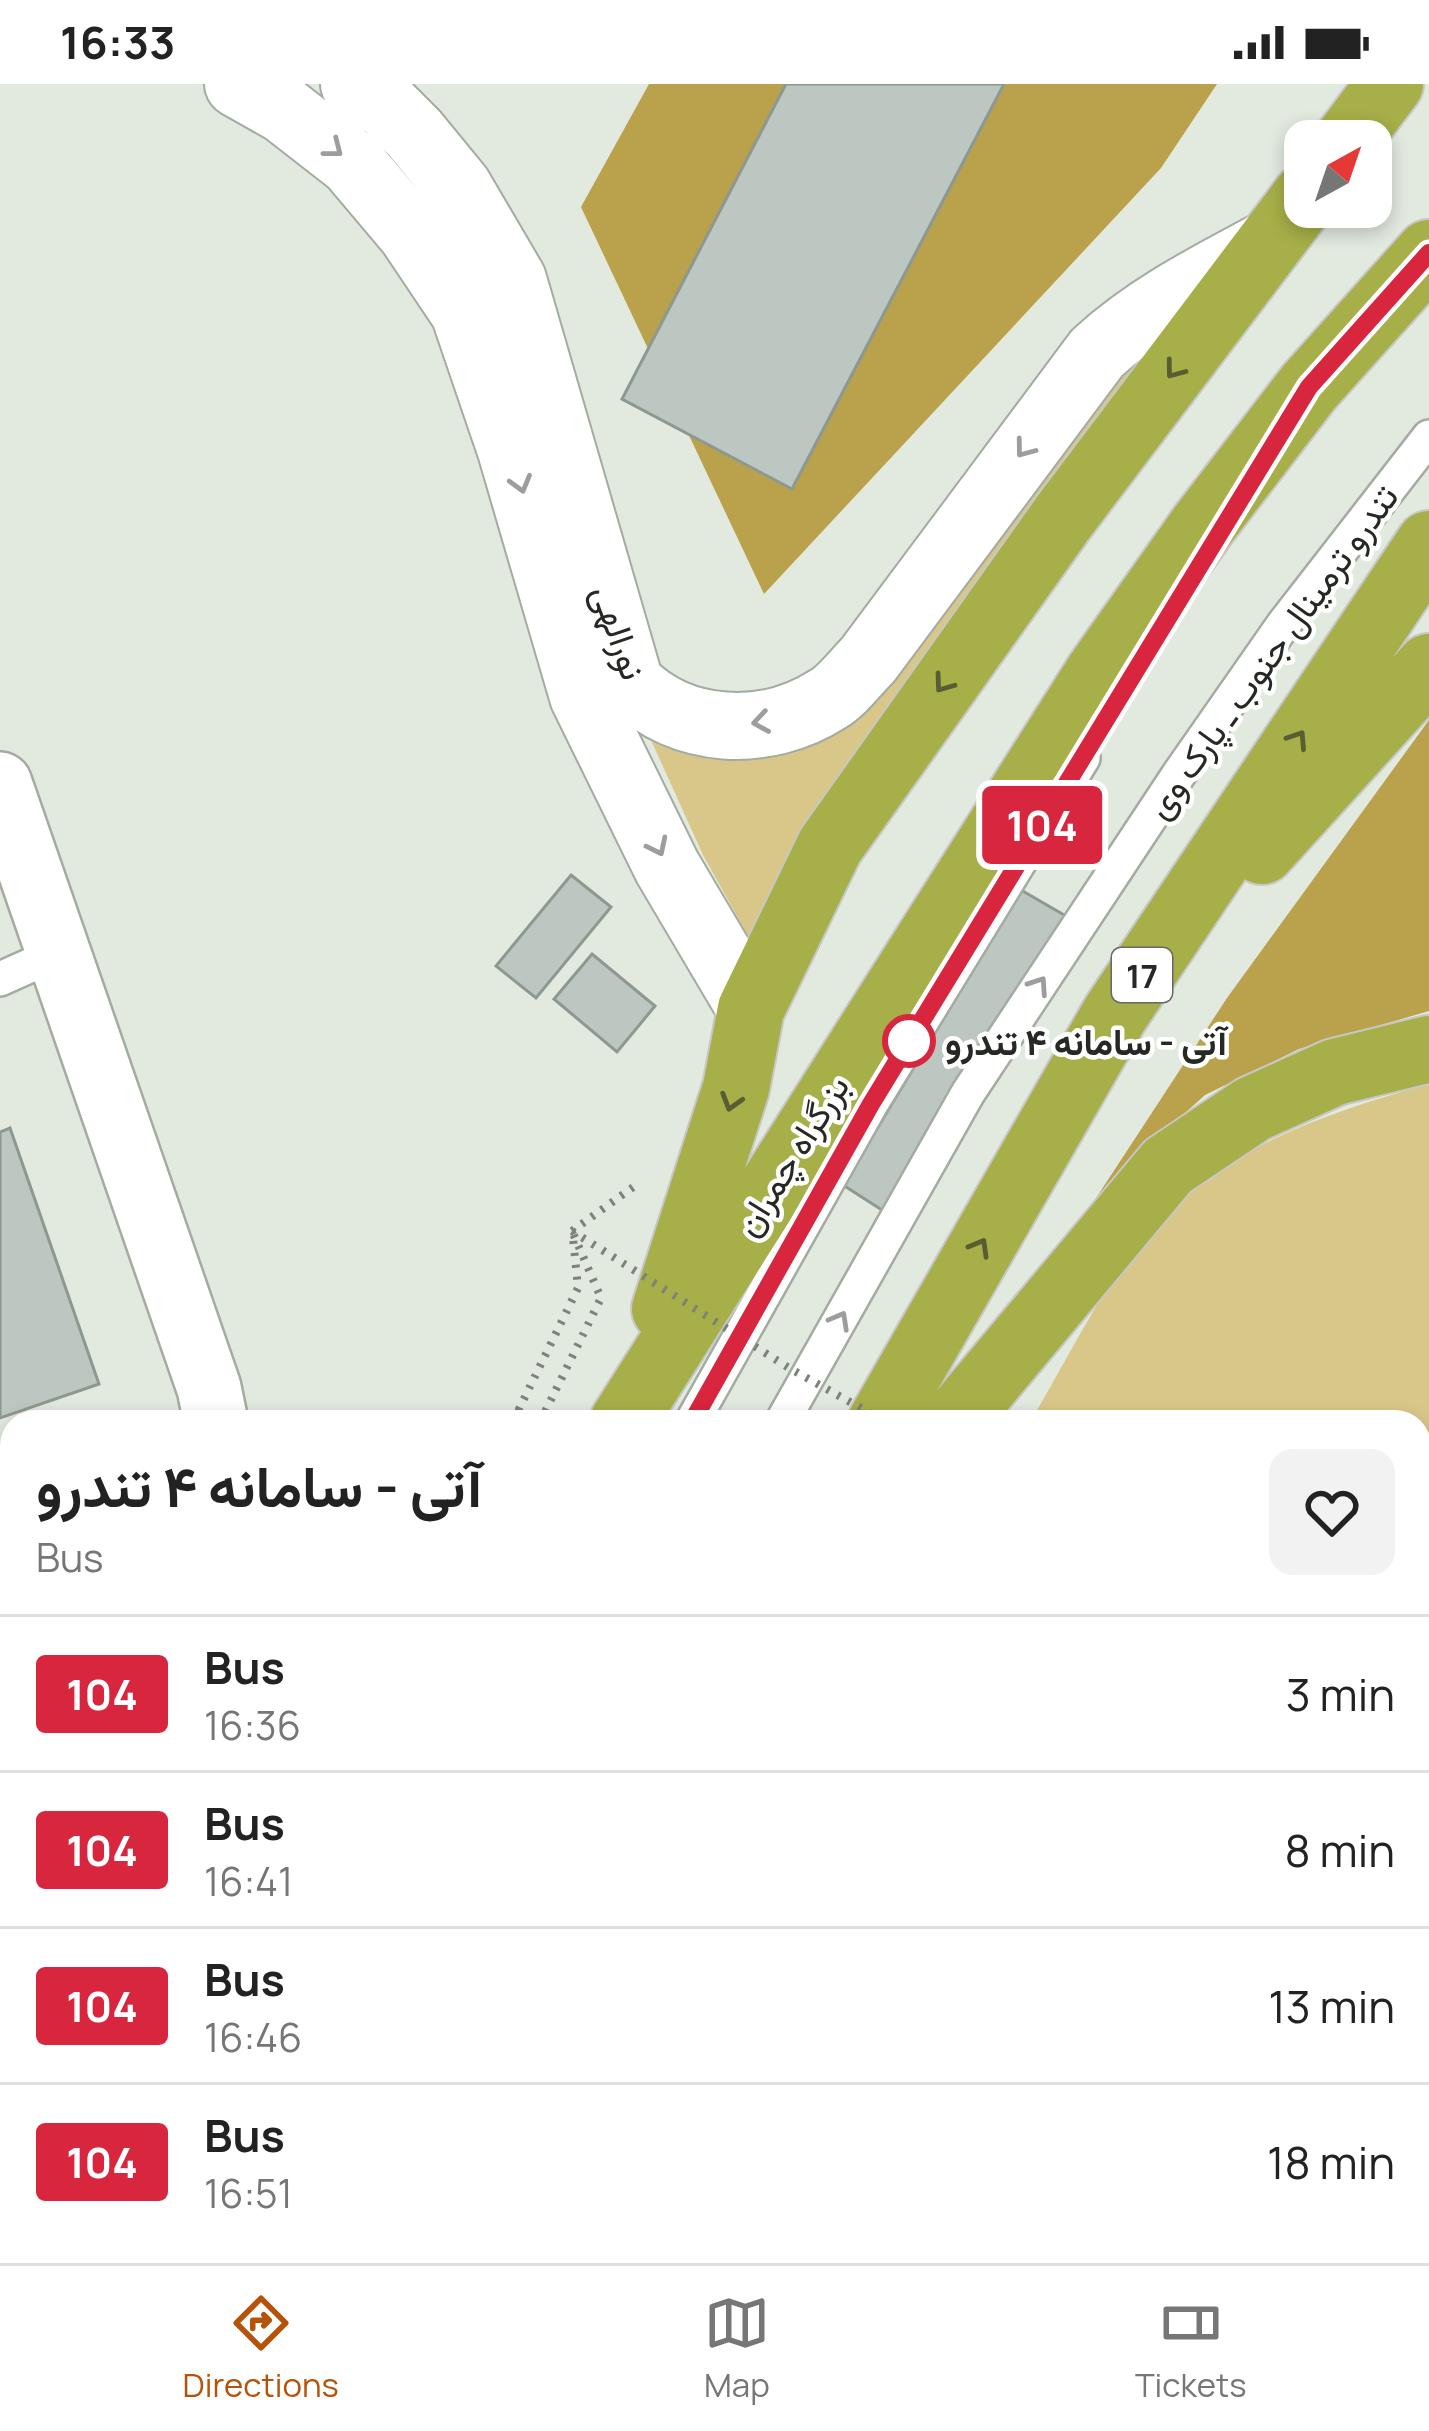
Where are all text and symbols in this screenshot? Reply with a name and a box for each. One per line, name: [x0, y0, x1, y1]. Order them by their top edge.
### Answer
text: 16:33: [60, 11, 175, 73]
north arrow: [1284, 120, 1392, 228]
map controls: [1284, 120, 1392, 228]
one-way arrow: [321, 135, 343, 156]
one-way arrow: [1167, 357, 1189, 378]
one-way arrow: [1016, 436, 1038, 458]
one-way arrow: [507, 473, 532, 494]
street label: تندرو ترمینال جنوب ـ پارک وی: [1133, 474, 1410, 829]
street label: نورالهی: [581, 578, 659, 686]
one-way arrow: [935, 671, 957, 693]
one-way arrow: [751, 708, 770, 734]
one-way arrow: [1283, 730, 1305, 752]
line badge: 104: [973, 786, 1111, 864]
text: 104: [1006, 796, 1078, 854]
one-way arrow: [643, 835, 666, 857]
road number: 17: [1112, 948, 1172, 1002]
one-way arrow: [1025, 977, 1047, 999]
marker: آتی - سامانه ۴ تندرو: [884, 1016, 934, 1066]
place label: آتی - سامانه ۴ تندرو: [945, 1017, 1229, 1066]
street label: بزرگراه چمران: [722, 1065, 861, 1246]
one-way arrow: [720, 1091, 745, 1112]
one-way arrow: [965, 1238, 988, 1260]
one-way arrow: [825, 1311, 848, 1333]
text: آتی - سامانه ۴ تندرو: [36, 1446, 482, 1524]
button: heart: [1269, 1449, 1395, 1575]
text: Bus: [36, 1530, 104, 1584]
text: Bus: [204, 1636, 285, 1698]
text: 3 min: [1286, 1663, 1395, 1725]
text: 104: [66, 1665, 138, 1723]
text: 16:36: [204, 1698, 301, 1752]
text: Bus: [204, 1792, 285, 1854]
text: 8 min: [1284, 1819, 1395, 1881]
text: 104: [66, 1821, 138, 1879]
text: 16:41: [204, 1854, 293, 1908]
text: Bus: [204, 1948, 285, 2010]
text: 13 min: [1268, 1975, 1395, 2037]
text: 104: [66, 1977, 138, 2035]
text: 16:46: [204, 2010, 302, 2064]
text: Bus: [204, 2104, 285, 2166]
text: 18 min: [1267, 2131, 1395, 2193]
text: 104: [66, 2133, 138, 2191]
text: 16:51: [204, 2166, 293, 2220]
tab: Directions: [183, 2290, 339, 2407]
tab: Map: [704, 2290, 770, 2407]
tab: Tickets: [1135, 2290, 1246, 2407]

